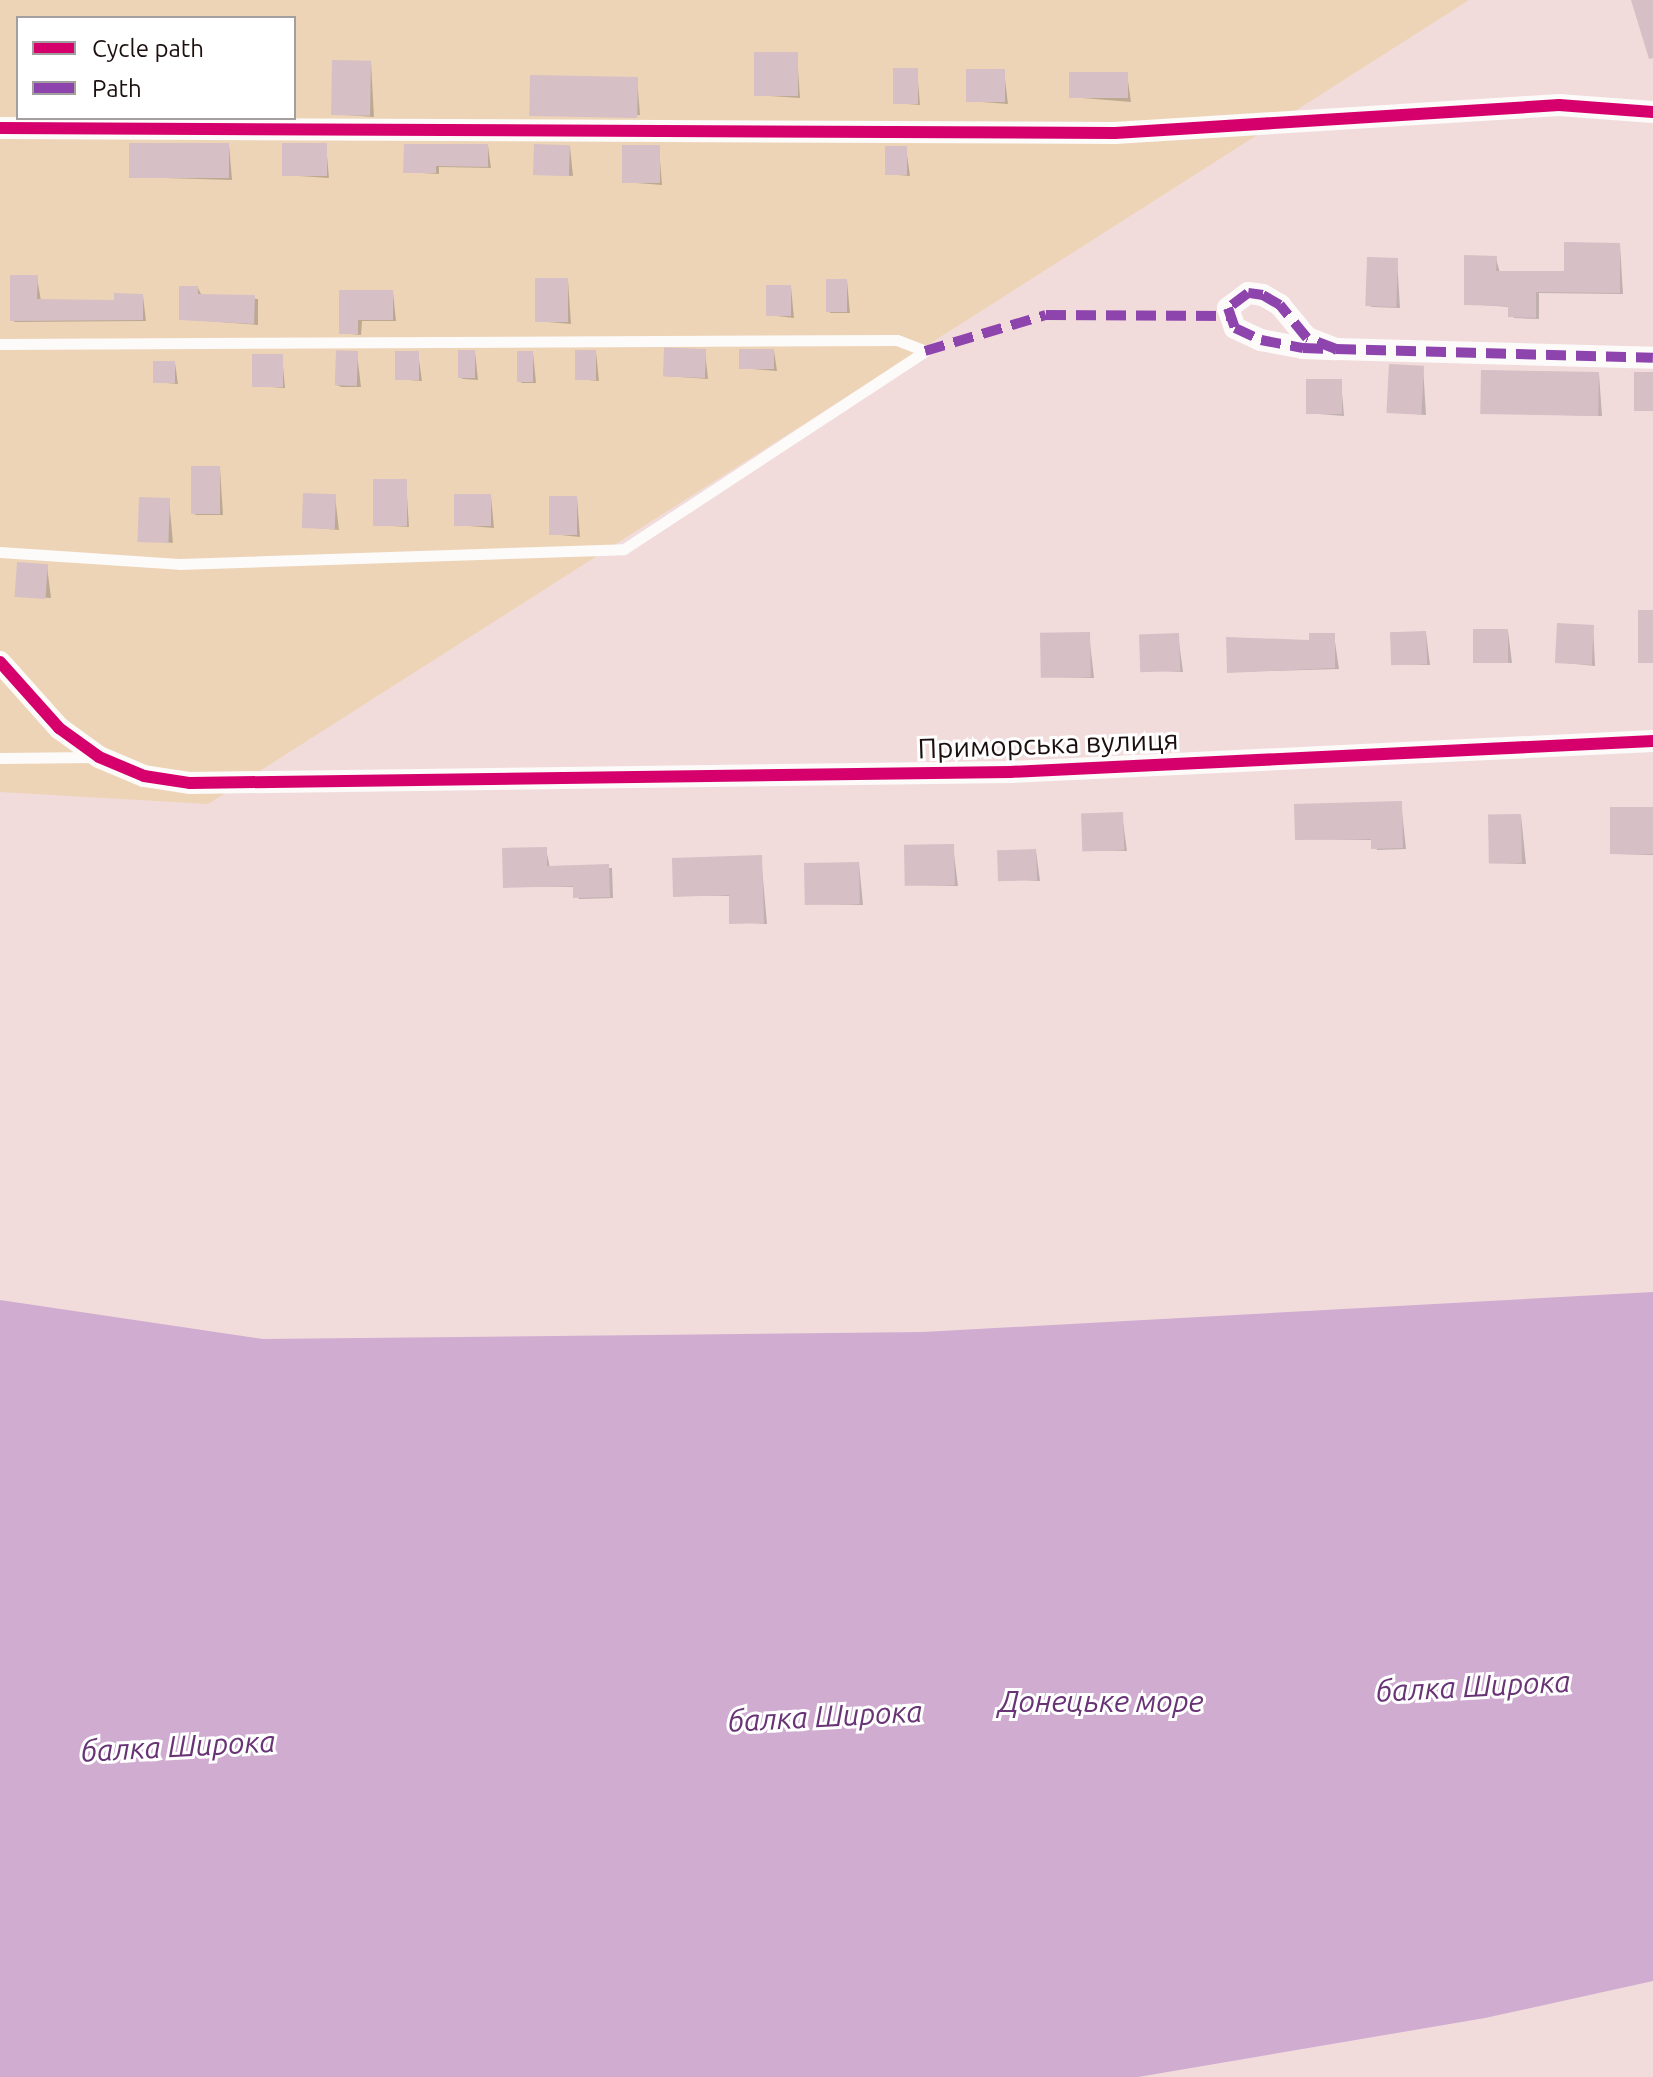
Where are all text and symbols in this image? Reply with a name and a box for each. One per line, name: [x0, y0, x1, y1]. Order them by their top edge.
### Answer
legend: [16, 16, 296, 120]
text: Cycle path: [92, 35, 204, 62]
text: Path: [92, 75, 142, 102]
street label: Приморська вулиця: [917, 723, 1179, 765]
water label: балка Широка: [1375, 1663, 1571, 1709]
water label: Донецьке море: [998, 1683, 1204, 1719]
water label: балка Широка: [727, 1693, 923, 1739]
water label: балка Широка: [80, 1723, 276, 1769]

